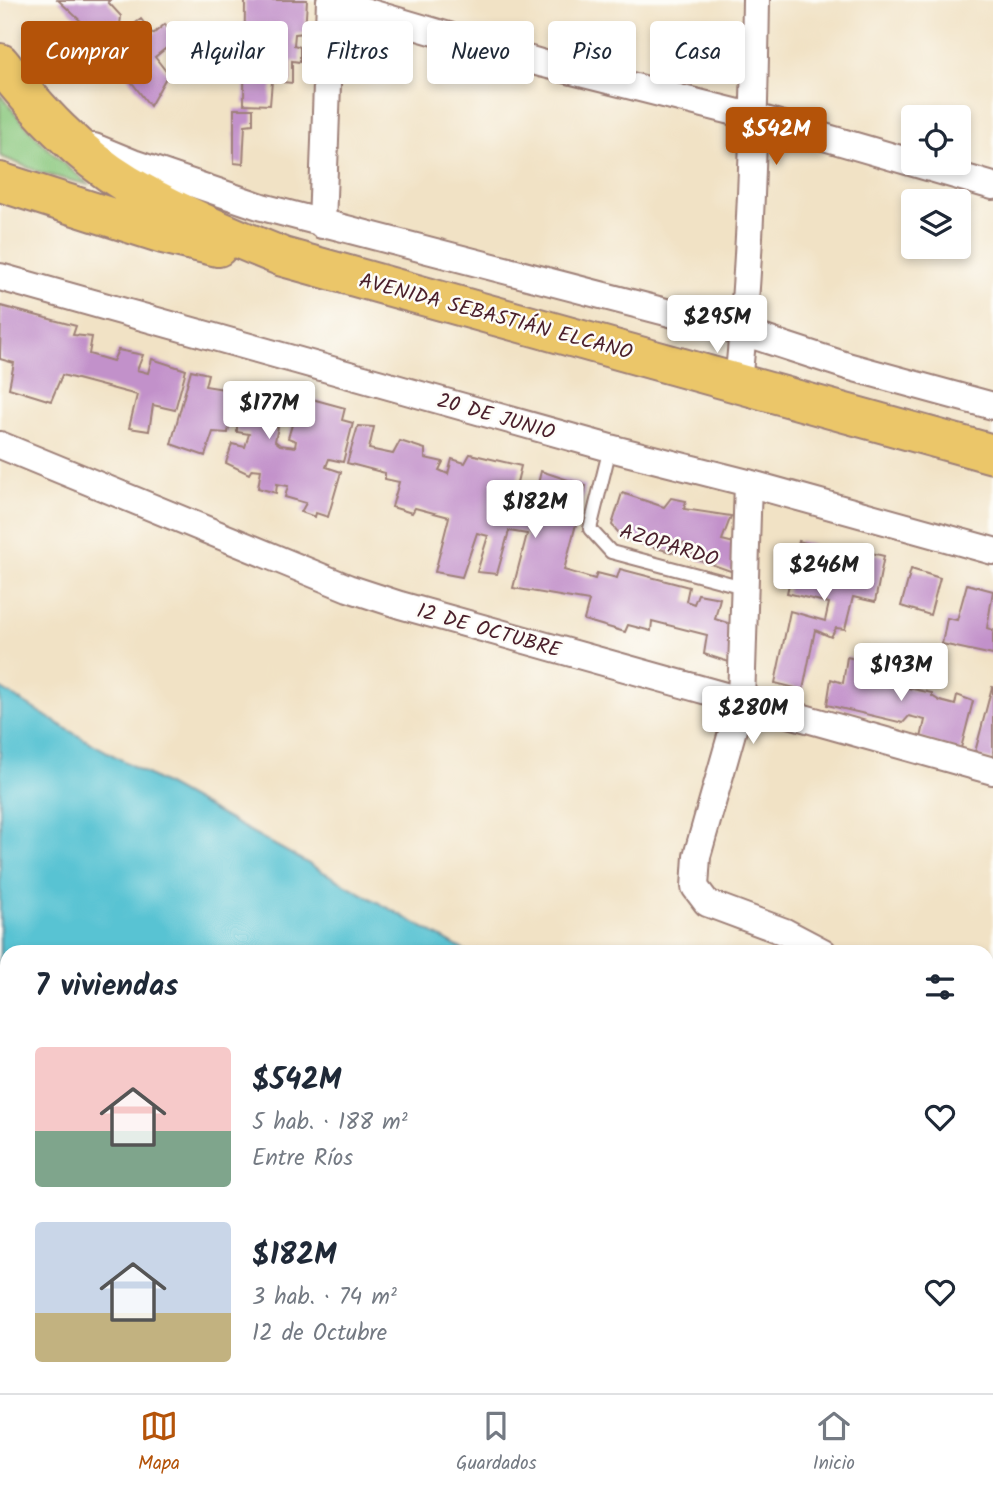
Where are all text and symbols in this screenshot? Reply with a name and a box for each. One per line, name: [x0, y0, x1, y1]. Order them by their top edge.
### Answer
chip: Comprar: [21, 21, 152, 84]
chip: Alquilar: [166, 21, 288, 84]
chip: Filtros: [302, 21, 413, 84]
chip: Nuevo: [427, 21, 534, 84]
chip: Piso: [548, 21, 636, 84]
chip: Casa: [650, 21, 745, 84]
map controls: [901, 105, 971, 259]
button: locate: [901, 105, 971, 175]
pin: $542M: [727, 108, 825, 167]
text: $542M: [742, 112, 810, 148]
button: layers: [901, 189, 971, 259]
street label: AVENIDA SEBASTIÁN ELCANO: [355, 265, 636, 370]
pin: $295M: [668, 296, 766, 355]
text: $295M: [683, 300, 751, 336]
pin: $177M: [220, 382, 318, 441]
street label: 20 DE JUNIO: [433, 385, 559, 450]
text: $177M: [239, 386, 299, 422]
pin: $182M: [486, 480, 584, 540]
text: $182M: [503, 485, 567, 521]
street label: AZOPARDO: [615, 516, 722, 577]
pin: $246M: [775, 544, 873, 603]
text: $246M: [789, 548, 859, 584]
street label: 12 DE OCTUBRE: [413, 595, 565, 668]
pin: $193M: [852, 644, 950, 703]
text: $193M: [870, 648, 932, 684]
pin: $280M: [704, 686, 802, 746]
text: $280M: [718, 691, 788, 727]
text: 7 viviendas: [35, 963, 178, 1011]
icon: filters: [921, 968, 959, 1006]
text: $542M: [252, 1057, 341, 1105]
icon: home: [91, 1075, 175, 1159]
icon: heart: [921, 1098, 959, 1136]
text: 5 hab. · 188 m²: [252, 1105, 408, 1141]
text: Entre Ríos: [252, 1141, 353, 1177]
text: $182M: [252, 1232, 337, 1280]
icon: home: [91, 1250, 175, 1334]
icon: heart: [921, 1273, 959, 1311]
text: 3 hab. · 74 m²: [252, 1280, 397, 1316]
text: 12 de Octubre: [252, 1316, 387, 1352]
tab: Mapa: [138, 1407, 180, 1479]
tab: Guardados: [456, 1407, 537, 1479]
tab: Inicio: [813, 1407, 855, 1479]

